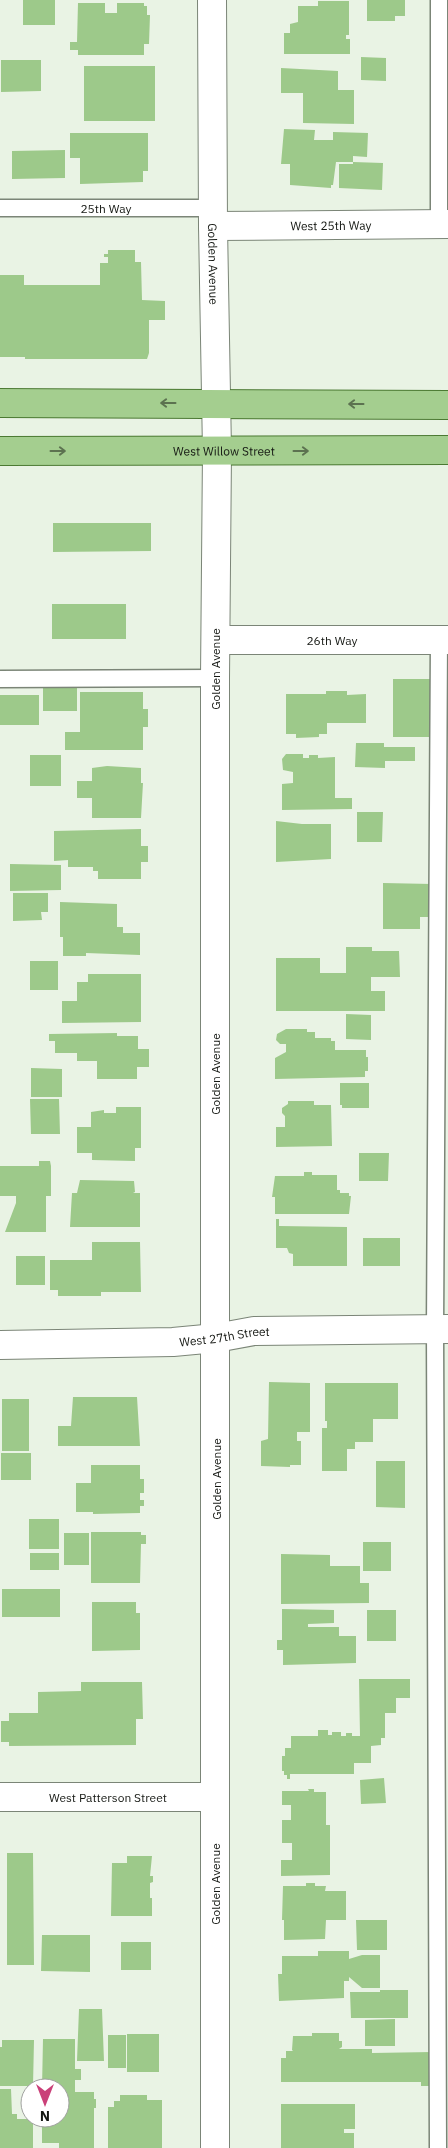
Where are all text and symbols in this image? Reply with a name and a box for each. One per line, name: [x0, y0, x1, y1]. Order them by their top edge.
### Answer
street label: 25th Way: [80, 201, 132, 216]
street label: West 25th Way: [290, 217, 372, 233]
street label: Golden Avenue: [205, 223, 222, 305]
one-way arrow: [160, 398, 176, 408]
one-way arrow: [348, 399, 364, 409]
street label: West Willow Street: [173, 443, 275, 458]
one-way arrow: [50, 446, 66, 456]
one-way arrow: [292, 446, 309, 456]
street label: Golden Avenue: [208, 628, 223, 710]
street label: 26th Way: [306, 633, 358, 648]
street label: Golden Avenue: [208, 1033, 223, 1115]
street label: West 27th Street: [179, 1323, 270, 1349]
street label: Golden Avenue: [209, 1438, 224, 1520]
street label: West Patterson Street: [49, 1790, 167, 1805]
street label: Golden Avenue: [208, 1843, 223, 1925]
north arrow: [20, 2078, 70, 2128]
text: N: [40, 2107, 50, 2125]

